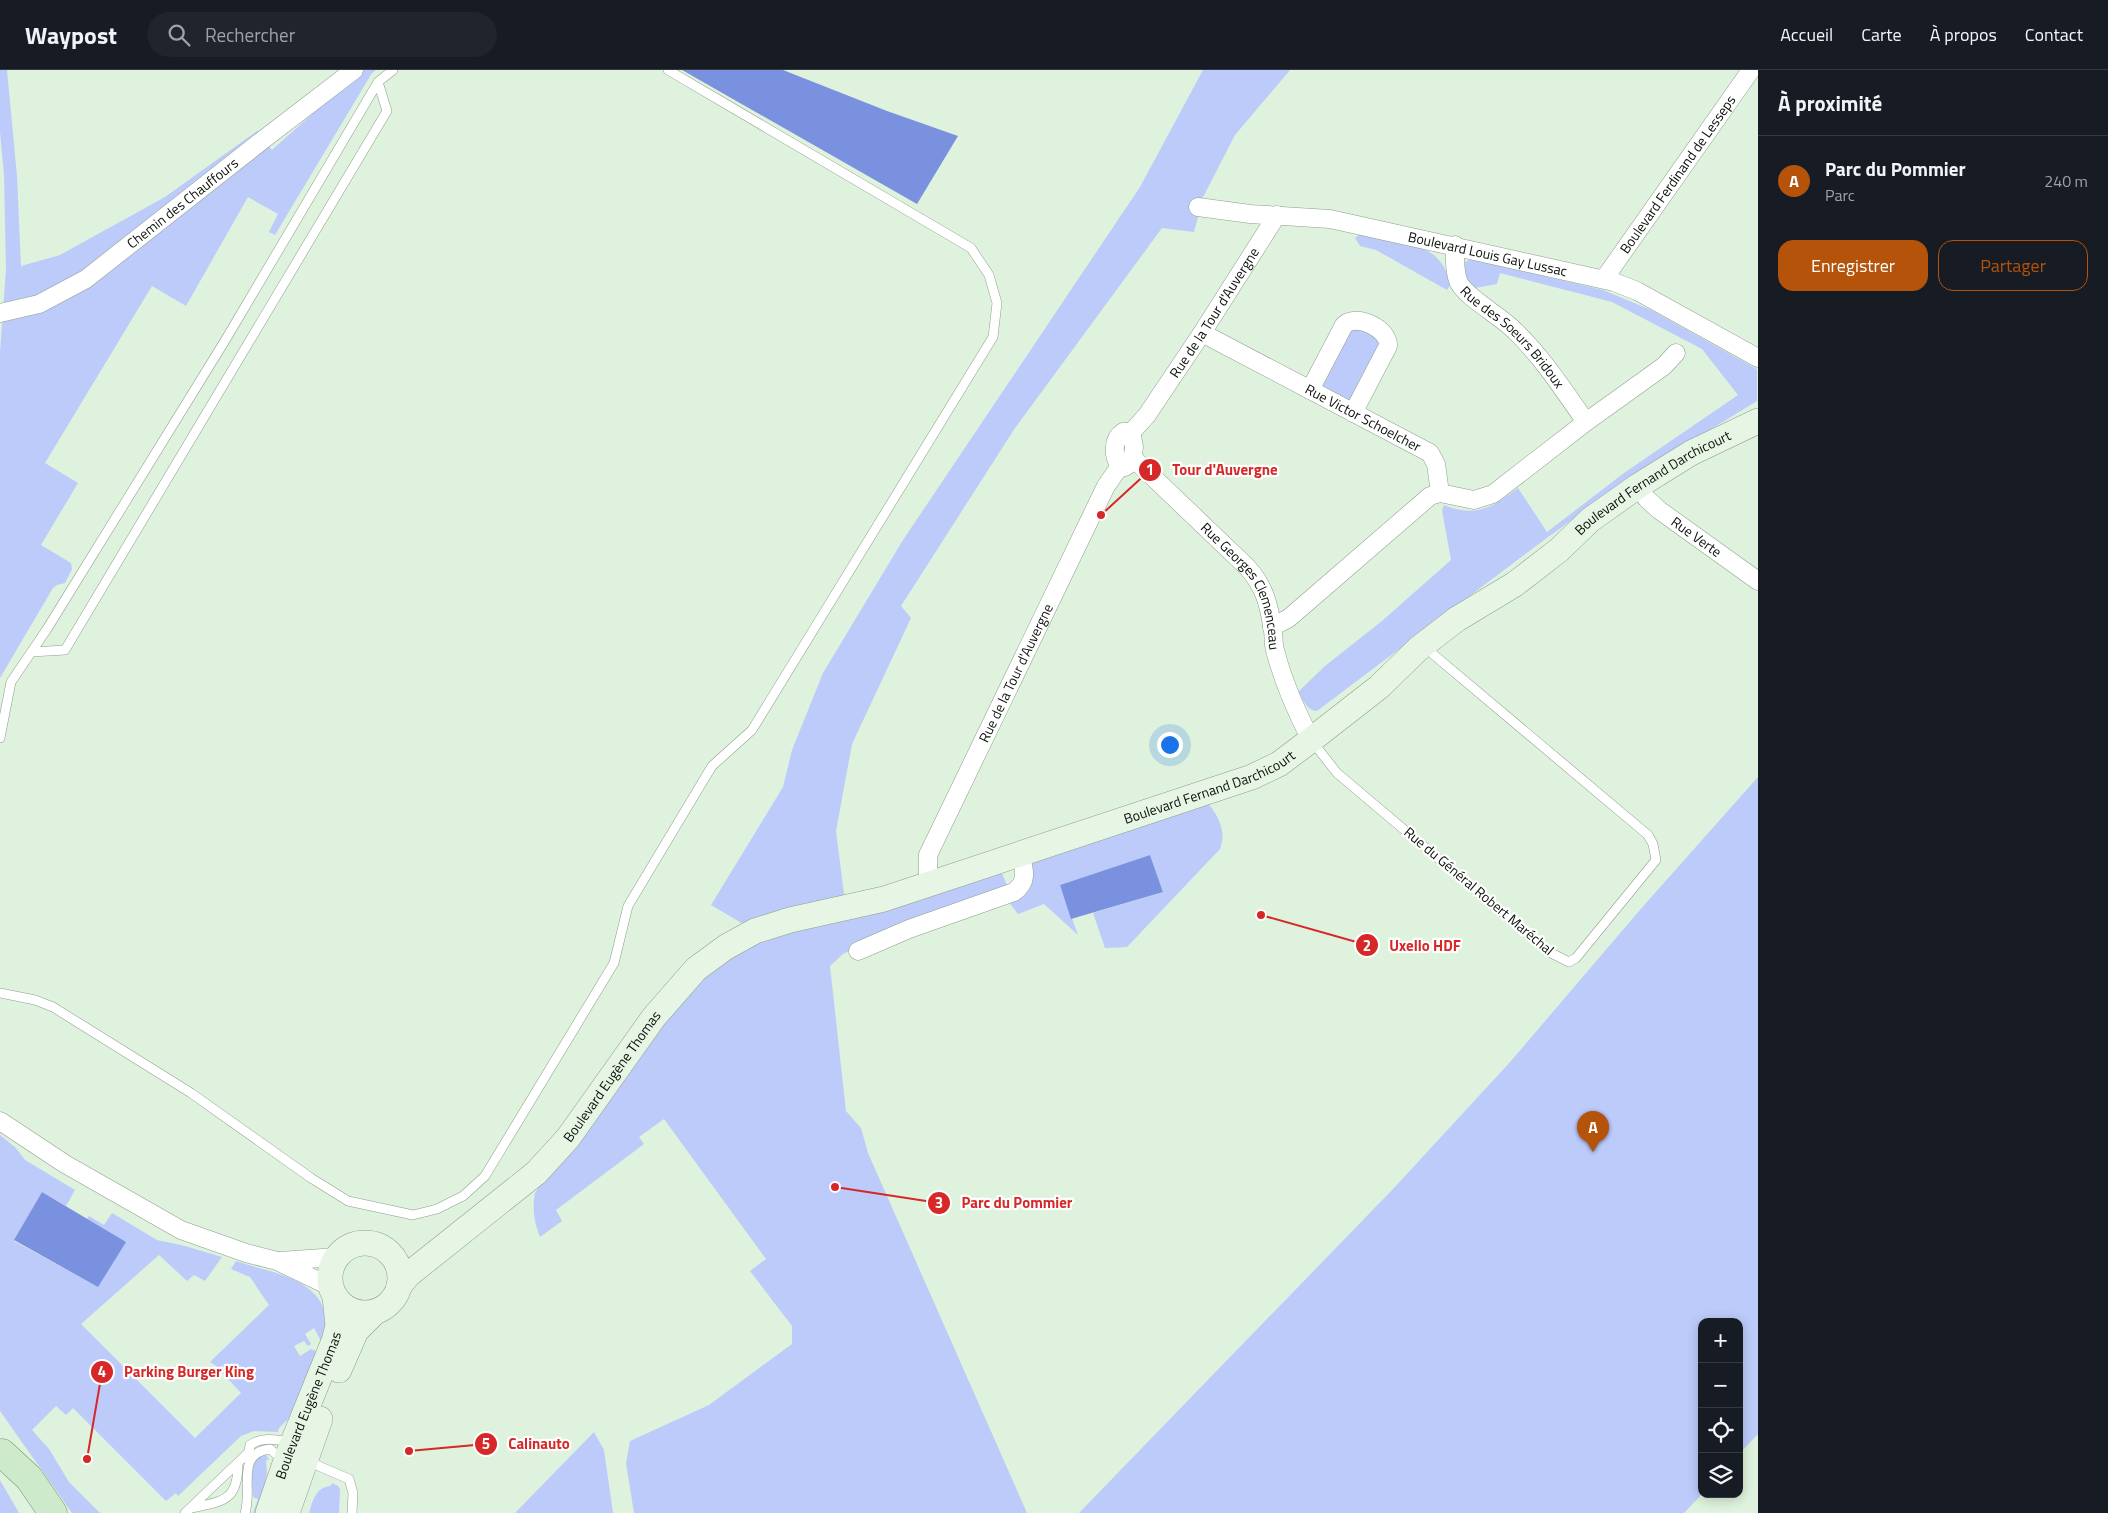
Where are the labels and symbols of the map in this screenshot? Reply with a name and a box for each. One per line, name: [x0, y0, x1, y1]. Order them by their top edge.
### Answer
street label: Boulevard Ferdinand de Lesseps: [1614, 90, 1740, 258]
street label: Chemin des Chauffours: [122, 152, 242, 253]
street label: Boulevard Louis Gay Lussac: [1406, 226, 1569, 281]
street label: Rue de la Tour d'Auvergne: [1164, 243, 1264, 382]
street label: Rue des Soeurs Bridoux: [1456, 281, 1570, 393]
street label: Rue Victor Schoelcher: [1302, 378, 1425, 457]
street label: Boulevard Fernand Darchicourt: [1569, 425, 1734, 540]
callout: Tour d'Auvergne: [1138, 455, 1288, 485]
text: 1: [1146, 458, 1154, 481]
text: Tour d'Auvergne: [1172, 458, 1278, 481]
street label: Rue Verte: [1667, 511, 1726, 562]
street label: Rue Georges Clemenceau: [1196, 517, 1286, 651]
street label: Rue de la Tour d'Auvergne: [973, 600, 1058, 746]
your location: [1157, 732, 1183, 758]
street label: Boulevard Fernand Darchicourt: [1121, 745, 1299, 829]
street label: Rue du Général Robert Maréchal: [1400, 821, 1559, 960]
callout: Uxello HDF: [1354, 930, 1471, 960]
text: 2: [1363, 934, 1371, 957]
text: Uxello HDF: [1389, 934, 1461, 957]
street label: Boulevard Eugène Thomas: [557, 1005, 665, 1146]
pin: A: [1577, 1111, 1609, 1152]
callout: Parc du Pommier: [926, 1188, 1082, 1218]
text: 3: [935, 1191, 943, 1214]
text: Parc du Pommier: [962, 1191, 1073, 1214]
street label: Boulevard Eugène Thomas: [269, 1329, 346, 1482]
callout: Parking Burger King: [89, 1357, 264, 1387]
text: 4: [98, 1360, 106, 1383]
text: Parking Burger King: [124, 1360, 254, 1383]
callout: Calinauto: [474, 1429, 580, 1459]
text: 5: [482, 1432, 490, 1455]
text: Calinauto: [508, 1432, 570, 1455]

